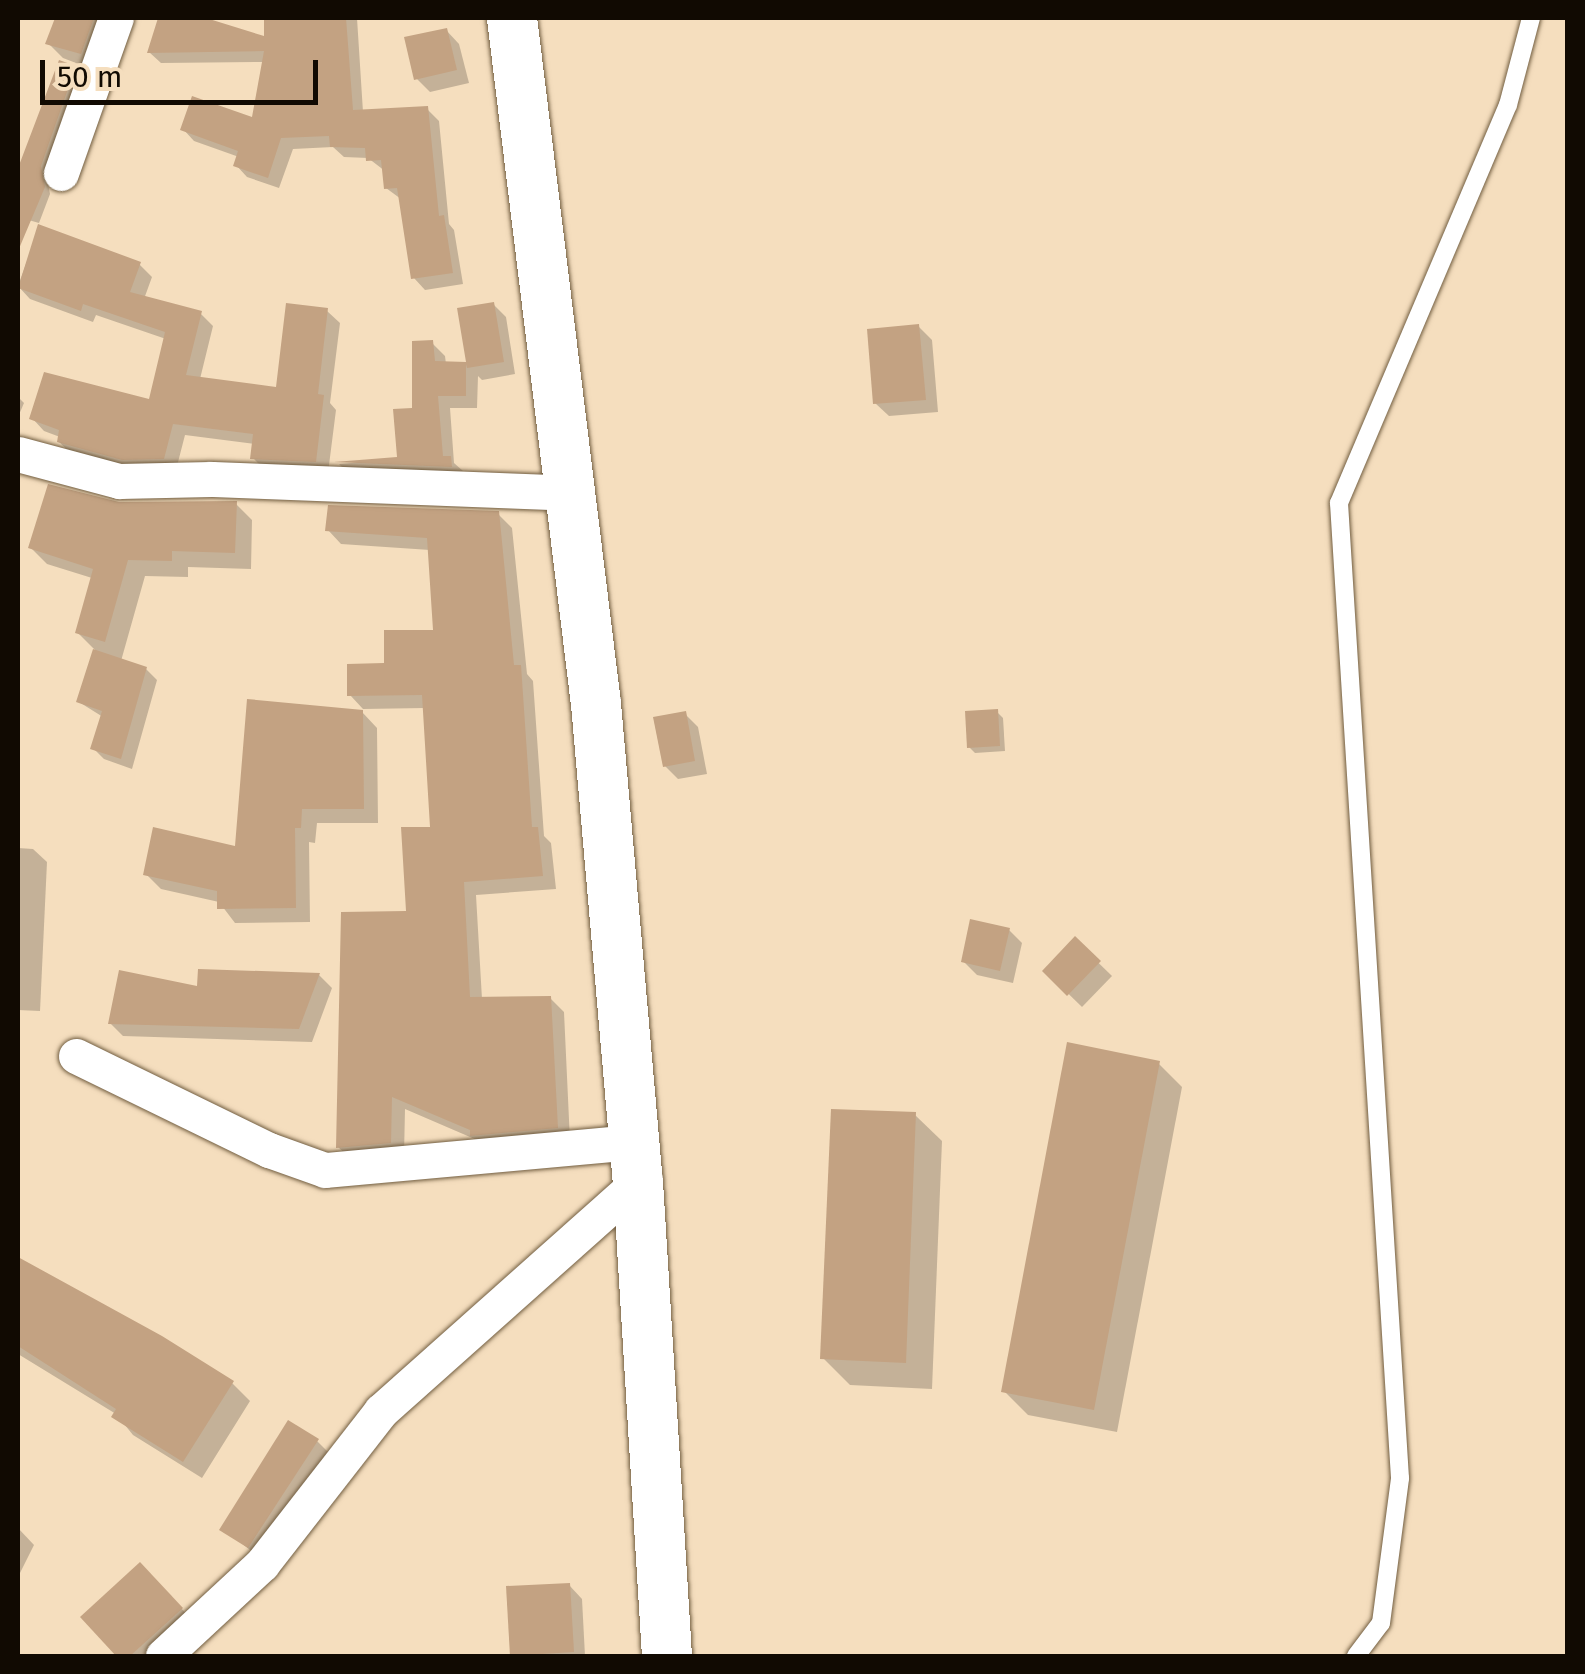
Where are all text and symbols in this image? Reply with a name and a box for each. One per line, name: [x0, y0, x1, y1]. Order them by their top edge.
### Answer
scale bar: [45, 40, 322, 102]
text: 50 m: [57, 59, 122, 95]

